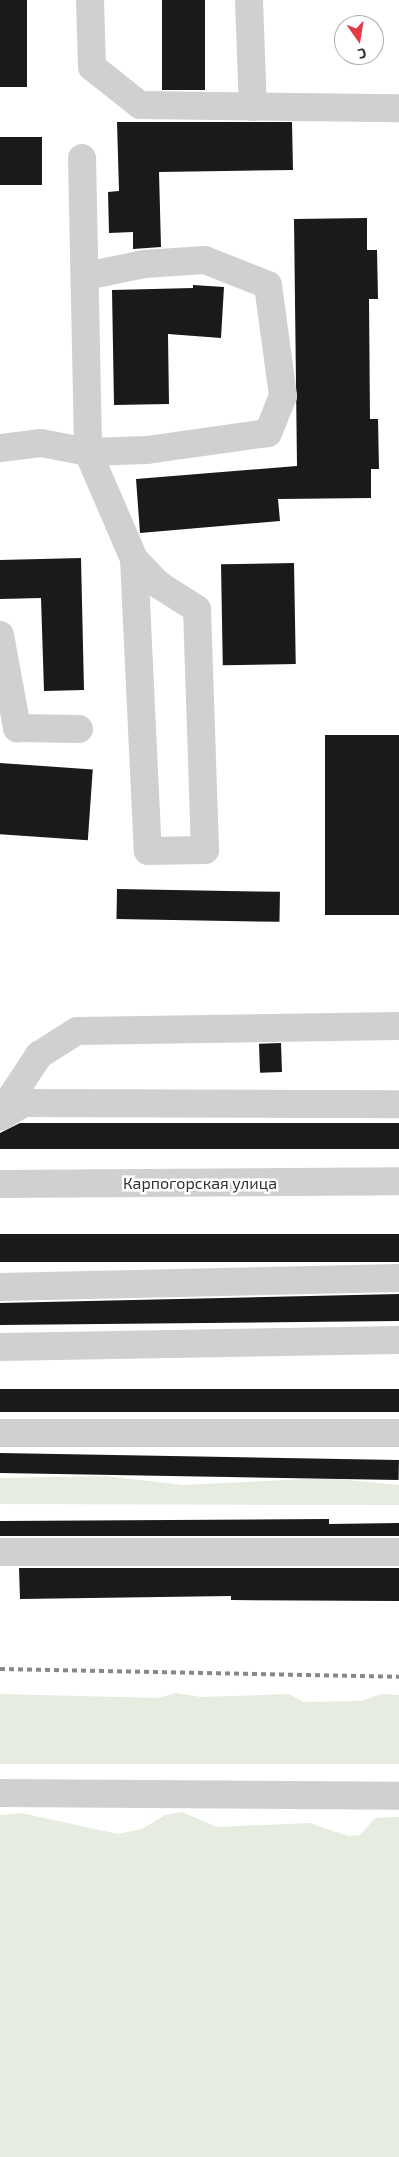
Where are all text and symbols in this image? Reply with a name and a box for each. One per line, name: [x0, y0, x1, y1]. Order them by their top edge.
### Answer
north arrow: [334, 15, 384, 65]
text: С: [356, 45, 368, 63]
street label: Карпогорская улица: [123, 1173, 277, 1193]

